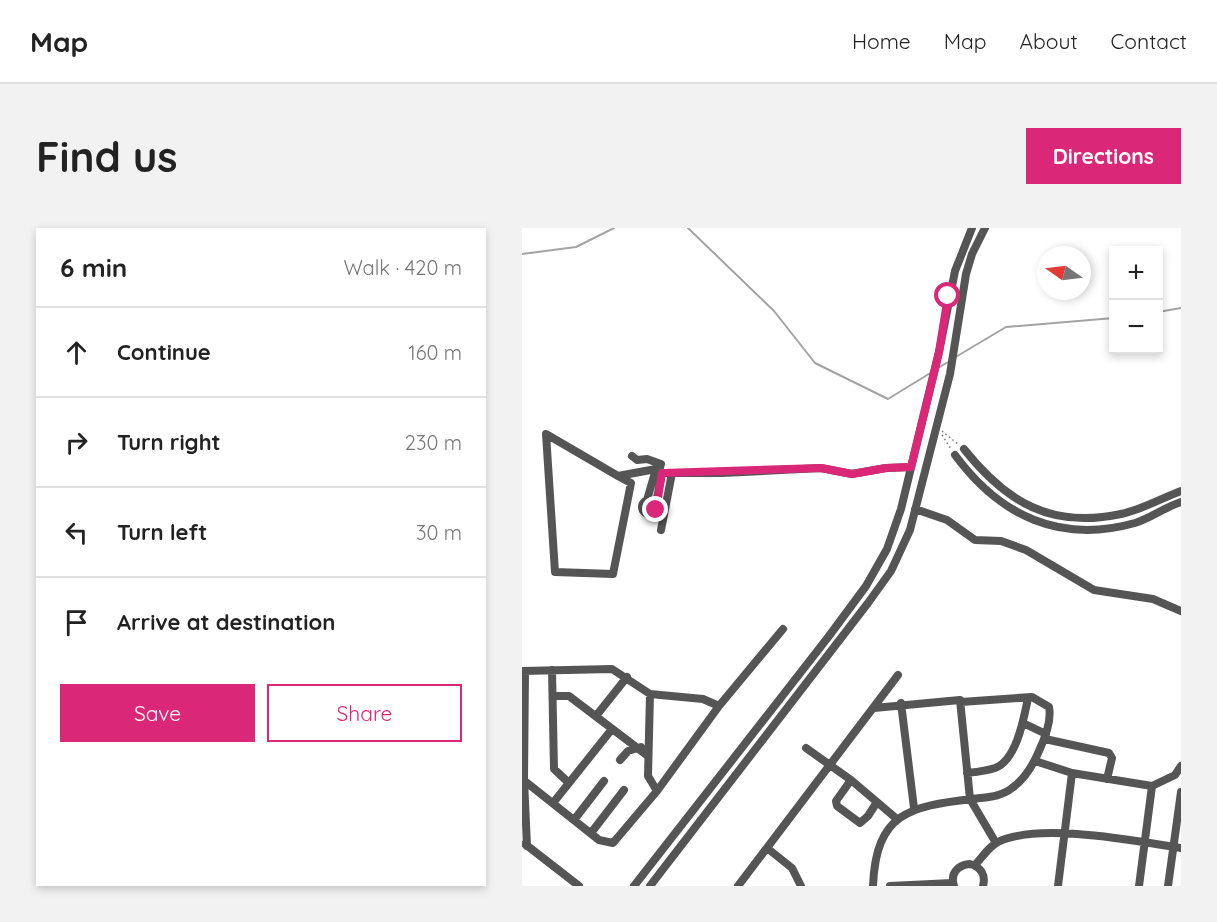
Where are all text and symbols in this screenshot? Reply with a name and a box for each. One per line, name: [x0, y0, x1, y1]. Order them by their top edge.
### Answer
text: Map: [30, 24, 88, 59]
text: Home: [852, 28, 911, 54]
text: Map: [944, 28, 987, 54]
text: About: [1020, 28, 1078, 54]
text: Contact: [1111, 28, 1187, 54]
button: Directions: [1026, 128, 1181, 184]
text: Find us: [36, 130, 178, 183]
north arrow: [1037, 246, 1091, 300]
map controls: [1109, 246, 1163, 354]
button: +: [1109, 246, 1163, 300]
text: 6 min: [60, 251, 127, 284]
text: Walk · 420 m: [343, 255, 462, 280]
route start: [934, 282, 960, 308]
button: −: [1109, 300, 1163, 354]
icon: ahead: [60, 336, 93, 369]
text: Continue: [117, 338, 211, 366]
text: 160 m: [408, 340, 462, 365]
icon: right: [60, 426, 93, 459]
text: Turn right: [117, 428, 221, 456]
text: 230 m: [405, 430, 462, 455]
route end: [642, 496, 668, 522]
icon: left: [60, 516, 93, 549]
text: Turn left: [117, 518, 207, 546]
text: 30 m: [416, 520, 462, 545]
icon: arrive: [60, 606, 93, 639]
text: Arrive at destination: [117, 608, 335, 636]
button: Save: [60, 684, 255, 742]
button: Share: [267, 684, 462, 742]

